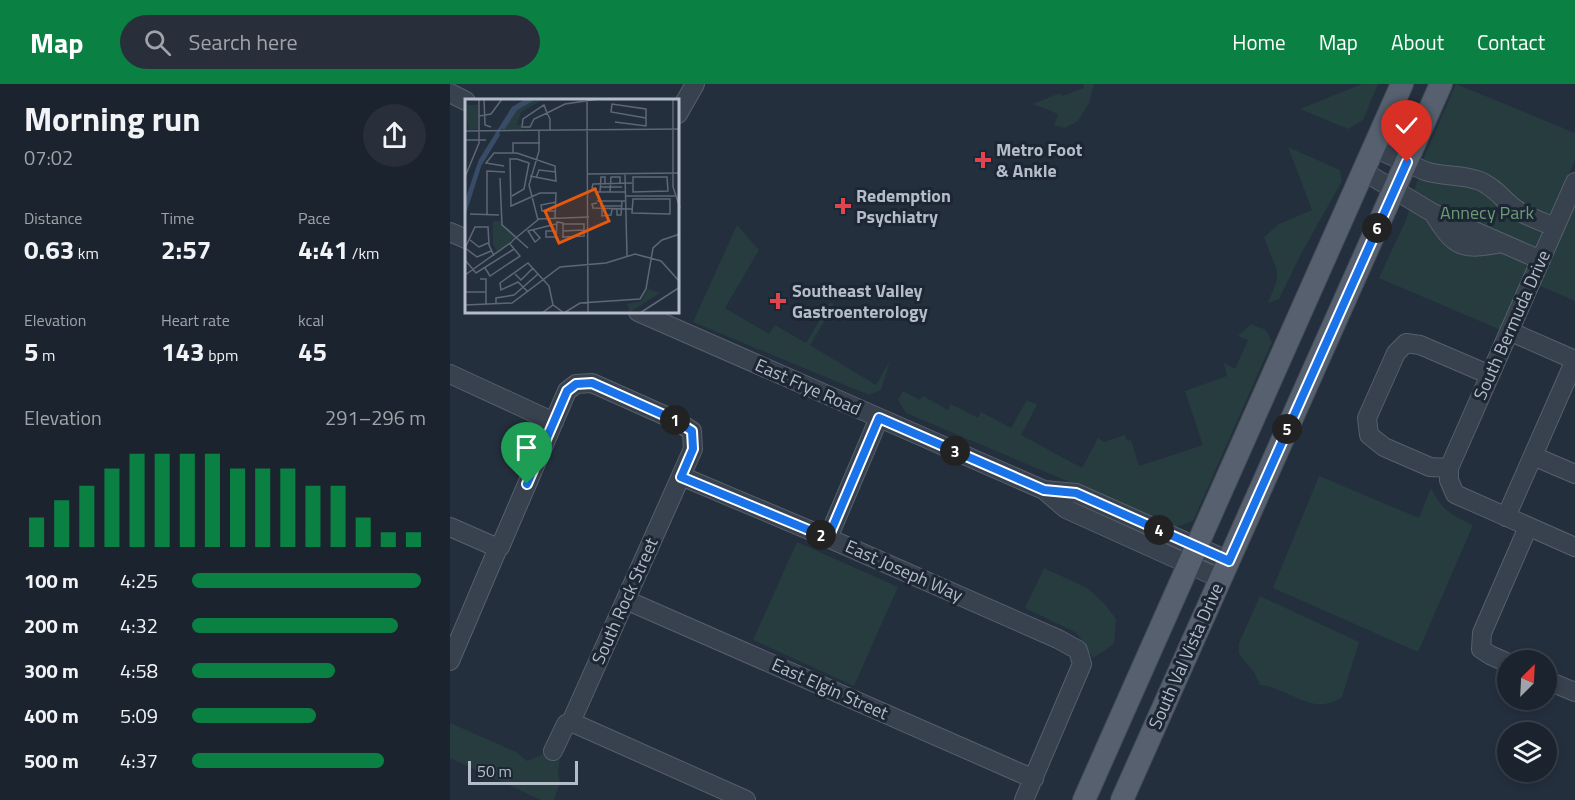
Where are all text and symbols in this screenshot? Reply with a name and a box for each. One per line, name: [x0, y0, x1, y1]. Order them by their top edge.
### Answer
search box: [120, 15, 540, 69]
text: Map: [30, 21, 84, 64]
text: Search here: [189, 25, 298, 59]
icon: search: [141, 26, 174, 59]
text: Home: [1232, 26, 1286, 58]
text: Map: [1319, 26, 1358, 58]
text: About: [1391, 26, 1444, 58]
text: Contact: [1477, 26, 1545, 58]
text: Morning run: [24, 94, 201, 144]
inset map: [465, 99, 680, 314]
pin: [1381, 100, 1432, 162]
button: share: [363, 104, 426, 167]
icon: check: [1390, 109, 1423, 142]
place label: Metro Foot & Ankle: [996, 136, 1083, 184]
text: 07:02: [24, 142, 73, 173]
marker: Metro Foot & Ankle: [974, 151, 992, 169]
place label: Redemption Psychiatry: [856, 182, 951, 230]
marker: Redemption Psychiatry: [834, 197, 852, 215]
park label: Annecy Park: [1440, 199, 1534, 226]
text: Distance: [24, 206, 82, 230]
text: Time: [161, 206, 194, 230]
text: Pace: [298, 206, 330, 230]
pin: 6: [1362, 213, 1392, 243]
text: 6: [1373, 216, 1381, 240]
text: 0.63: [24, 230, 74, 269]
text: 2:57: [161, 230, 211, 269]
text: 4:41: [298, 230, 348, 269]
text: km: [74, 241, 99, 265]
text: /km: [348, 241, 380, 265]
street label: South Bermuda Drive: [1466, 245, 1557, 404]
place label: Southeast Valley Gastroenterology: [792, 277, 928, 325]
marker: Southeast Valley Gastroenterology: [769, 292, 787, 310]
text: Elevation: [24, 308, 86, 332]
text: Heart rate: [161, 308, 230, 332]
text: kcal: [298, 308, 324, 332]
text: 5: [24, 332, 39, 371]
text: 143: [161, 332, 205, 371]
text: 45: [298, 332, 327, 371]
text: m: [39, 343, 55, 367]
text: bpm: [205, 343, 238, 367]
street label: East Frye Road: [751, 351, 866, 422]
text: Elevation: [24, 402, 102, 433]
text: 291–296 m: [325, 402, 426, 433]
pin: 1: [660, 405, 690, 435]
text: 1: [671, 408, 679, 432]
pin: 5: [1272, 414, 1302, 444]
text: 5: [1283, 417, 1291, 441]
pin: [501, 422, 552, 484]
icon: arrive: [510, 431, 543, 464]
pin: 3: [940, 436, 970, 466]
text: 3: [951, 439, 959, 463]
pin: 4: [1144, 515, 1174, 545]
text: 4: [1155, 518, 1163, 542]
pin: 2: [806, 520, 836, 550]
text: 2: [817, 523, 825, 547]
street label: South Rock Street: [585, 533, 665, 668]
street label: East Joseph Way: [841, 533, 968, 609]
text: 100 m: [24, 565, 79, 596]
text: 4:25: [120, 565, 158, 596]
street label: South Val Vista Drive: [1141, 578, 1230, 733]
text: 200 m: [24, 610, 79, 641]
text: 4:32: [120, 610, 158, 641]
north arrow: [1497, 650, 1557, 710]
map controls: [1497, 650, 1557, 782]
street label: East Elgin Street: [768, 651, 893, 727]
text: 300 m: [24, 655, 79, 686]
text: 4:58: [120, 655, 158, 686]
text: 400 m: [24, 700, 79, 731]
text: 5:09: [120, 700, 158, 731]
button: layers: [1497, 722, 1557, 782]
text: 500 m: [24, 745, 79, 776]
text: 4:37: [120, 745, 158, 776]
scale bar: [468, 758, 578, 786]
text: 50 m: [477, 759, 512, 783]

